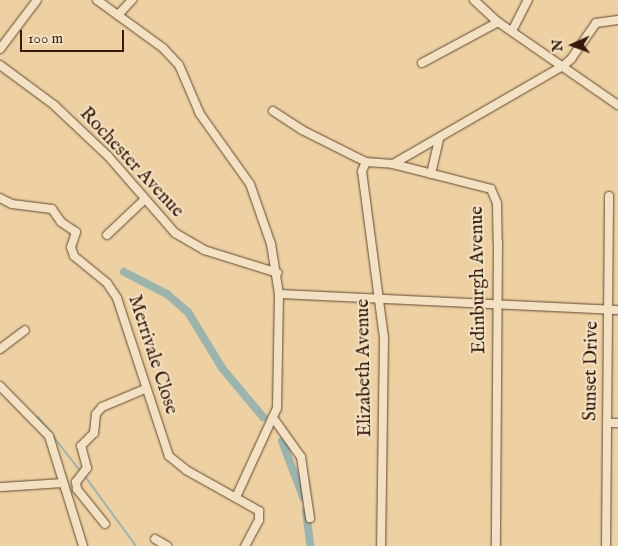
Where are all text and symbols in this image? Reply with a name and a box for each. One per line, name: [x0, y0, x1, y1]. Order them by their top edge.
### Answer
scale bar: [22, 20, 126, 52]
north arrow: [548, 20, 598, 70]
text: 100 m: [28, 29, 63, 48]
text: N: [549, 39, 567, 52]
street label: Rochester Avenue: [74, 103, 188, 223]
street label: Edinburgh Avenue: [466, 206, 492, 354]
street label: Merrivale Close: [122, 292, 182, 418]
street label: Elizabeth Avenue: [352, 299, 378, 437]
street label: Sunset Drive: [580, 321, 604, 421]

